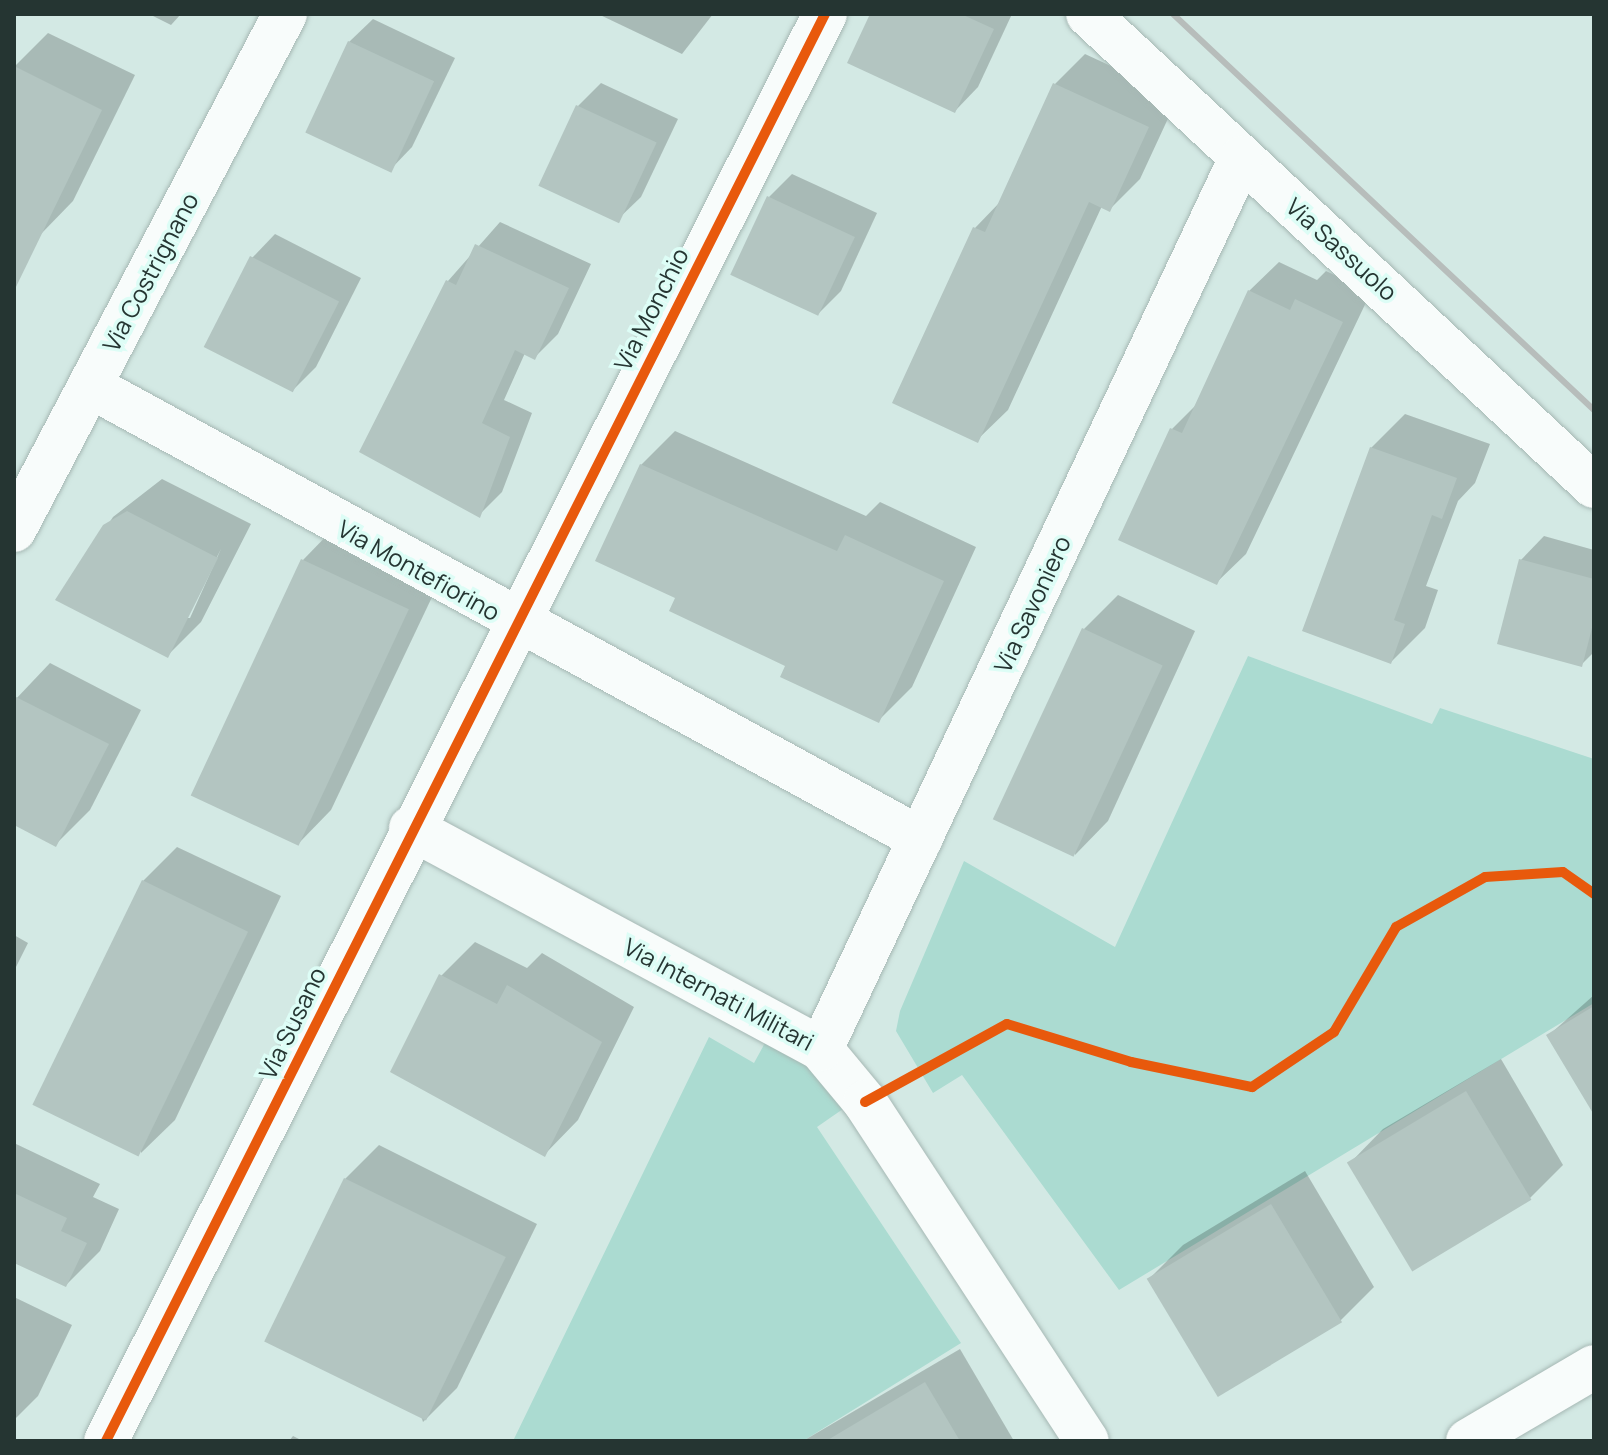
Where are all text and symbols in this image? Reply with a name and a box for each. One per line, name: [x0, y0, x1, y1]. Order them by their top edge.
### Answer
street label: Via Costrignano: [96, 188, 204, 356]
street label: Via Sassuolo: [1281, 192, 1403, 306]
street label: Via Monchio: [608, 243, 694, 375]
street label: Via Montefiorino: [333, 514, 505, 626]
street label: Via Savoniero: [988, 531, 1076, 677]
street label: Via Internati Militari: [619, 932, 819, 1056]
street label: Via Susano: [253, 962, 331, 1084]

